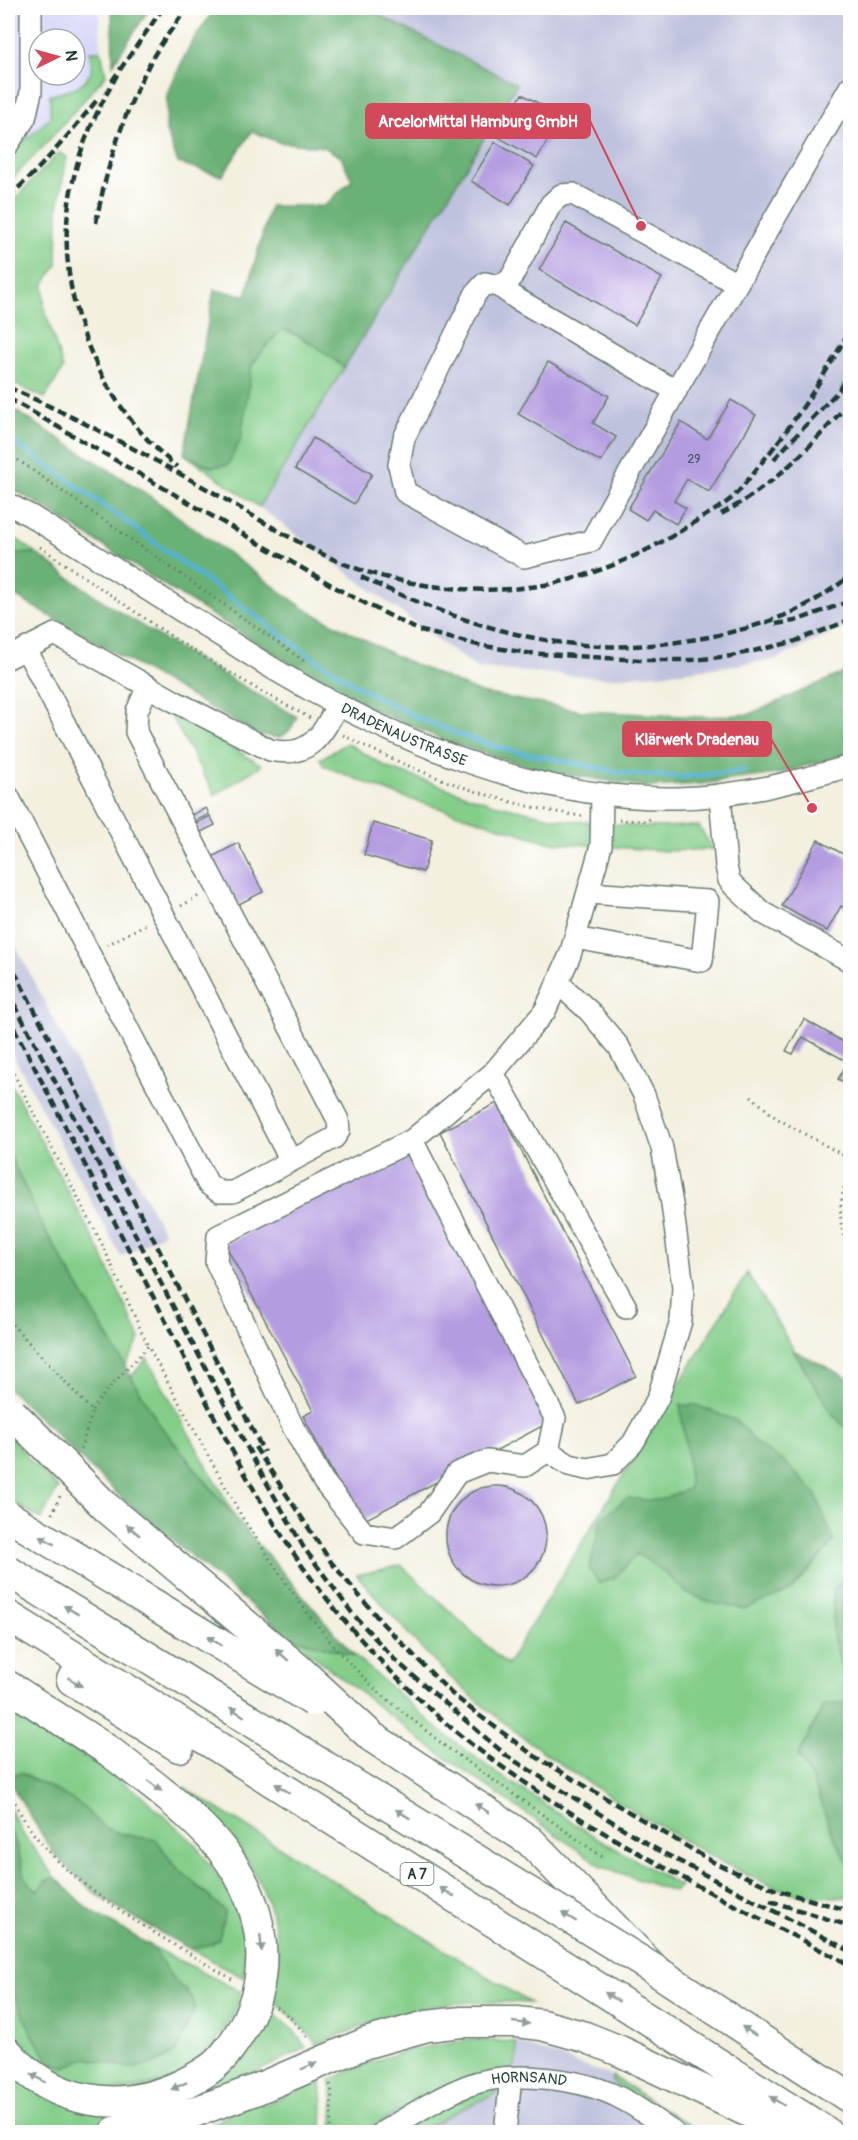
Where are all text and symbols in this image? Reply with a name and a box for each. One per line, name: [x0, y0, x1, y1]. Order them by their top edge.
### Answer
north arrow: [27, 27, 87, 87]
text: N: [61, 50, 81, 62]
callout: ArcelorMittal Hamburg GmbH: [366, 104, 590, 138]
text: ArcelorMittal Hamburg GmbH: [378, 112, 578, 132]
house number: 29: [688, 452, 700, 467]
street label: DRADENAUSTRASSE: [338, 699, 470, 770]
callout: Klärwerk Dradenau: [623, 722, 771, 756]
text: Klärwerk Dradenau: [635, 730, 759, 750]
one-way arrow: [126, 1524, 141, 1537]
one-way arrow: [39, 1535, 55, 1546]
one-way arrow: [62, 1605, 79, 1615]
one-way arrow: [206, 1636, 222, 1647]
one-way arrow: [275, 1649, 290, 1662]
one-way arrow: [67, 1676, 83, 1687]
one-way arrow: [229, 1706, 245, 1717]
one-way arrow: [147, 1780, 163, 1792]
one-way arrow: [275, 1782, 291, 1794]
one-way arrow: [474, 1803, 490, 1814]
one-way arrow: [395, 1809, 411, 1820]
road number: A 7: [400, 1863, 434, 1885]
one-way arrow: [439, 1887, 455, 1898]
one-way arrow: [561, 1911, 577, 1922]
one-way arrow: [256, 1934, 266, 1953]
one-way arrow: [604, 1991, 620, 2002]
one-way arrow: [511, 2018, 530, 2028]
one-way arrow: [741, 2026, 757, 2037]
one-way arrow: [300, 2061, 318, 2071]
street label: HORNSAND: [490, 2068, 568, 2091]
one-way arrow: [30, 2073, 46, 2084]
one-way arrow: [170, 2082, 188, 2092]
one-way arrow: [768, 2096, 785, 2107]

